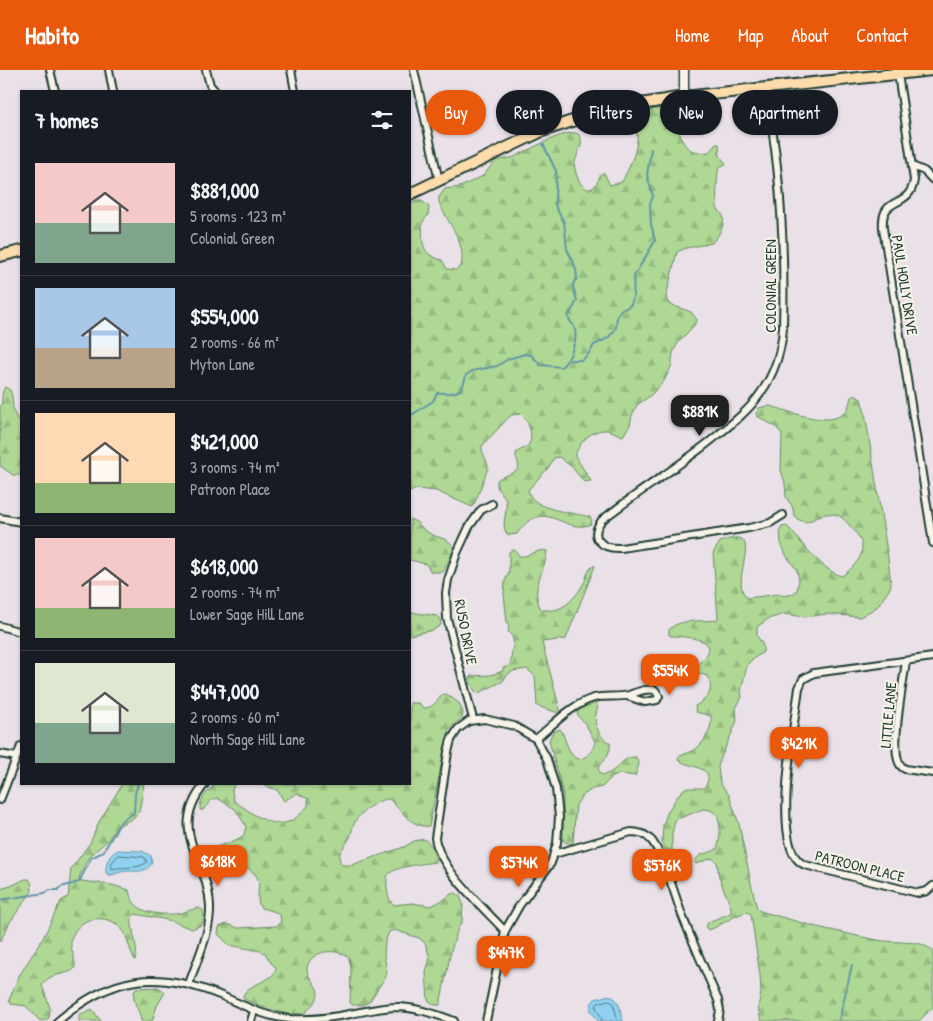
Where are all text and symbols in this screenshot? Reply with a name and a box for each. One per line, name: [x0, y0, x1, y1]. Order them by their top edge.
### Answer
text: Habito: [25, 19, 79, 51]
text: Home: [675, 23, 710, 48]
text: Map: [738, 23, 763, 48]
text: About: [791, 23, 828, 48]
text: Contact: [856, 23, 908, 48]
chip: Buy: [426, 90, 486, 135]
chip: Rent: [496, 90, 562, 135]
chip: Filters: [572, 90, 650, 135]
chip: New: [660, 90, 722, 135]
chip: Apartment: [732, 90, 838, 135]
text: 7 homes: [35, 106, 98, 135]
icon: filters: [368, 106, 396, 134]
text: $881,000: [190, 176, 259, 205]
icon: home: [75, 183, 135, 243]
text: 5 rooms · 123 m²: [190, 205, 286, 227]
text: Colonial Green: [190, 227, 275, 249]
street label: PAUL HOLLY DRIVE: [887, 234, 923, 337]
street label: COLONIAL GREEN: [760, 239, 781, 333]
text: $554,000: [190, 302, 259, 331]
icon: home: [75, 308, 135, 368]
text: 2 rooms · 66 m²: [190, 331, 279, 353]
text: Myton Lane: [190, 353, 255, 375]
pin: $881K: [665, 394, 735, 437]
text: $881K: [682, 400, 718, 422]
text: $421,000: [190, 427, 258, 456]
icon: home: [75, 433, 135, 493]
text: 3 rooms · 74 m²: [190, 456, 280, 478]
text: Patroon Place: [190, 478, 270, 500]
text: $618,000: [190, 552, 258, 581]
icon: home: [75, 558, 135, 618]
text: 2 rooms · 74 m²: [190, 581, 280, 603]
street label: RUSO DRIVE: [449, 597, 483, 667]
text: Lower Sage Hill Lane: [190, 603, 304, 625]
pin: $554K: [635, 654, 705, 696]
text: $554K: [652, 659, 688, 681]
text: $447,000: [190, 677, 259, 706]
street label: LITTLE LANE: [875, 681, 901, 749]
icon: home: [75, 683, 135, 743]
text: 2 rooms · 60 m²: [190, 706, 280, 728]
pin: $421K: [764, 726, 834, 769]
text: North Sage Hill Lane: [190, 728, 305, 750]
text: $421K: [781, 732, 817, 754]
pin: $618K: [183, 844, 253, 887]
street label: PATROON PLACE: [813, 845, 907, 887]
pin: $574K: [484, 846, 554, 888]
pin: $576K: [627, 848, 697, 891]
text: $618K: [200, 850, 236, 872]
text: $574K: [500, 851, 538, 873]
text: $576K: [643, 854, 681, 876]
pin: $447K: [471, 936, 541, 978]
text: $447K: [488, 941, 524, 963]

